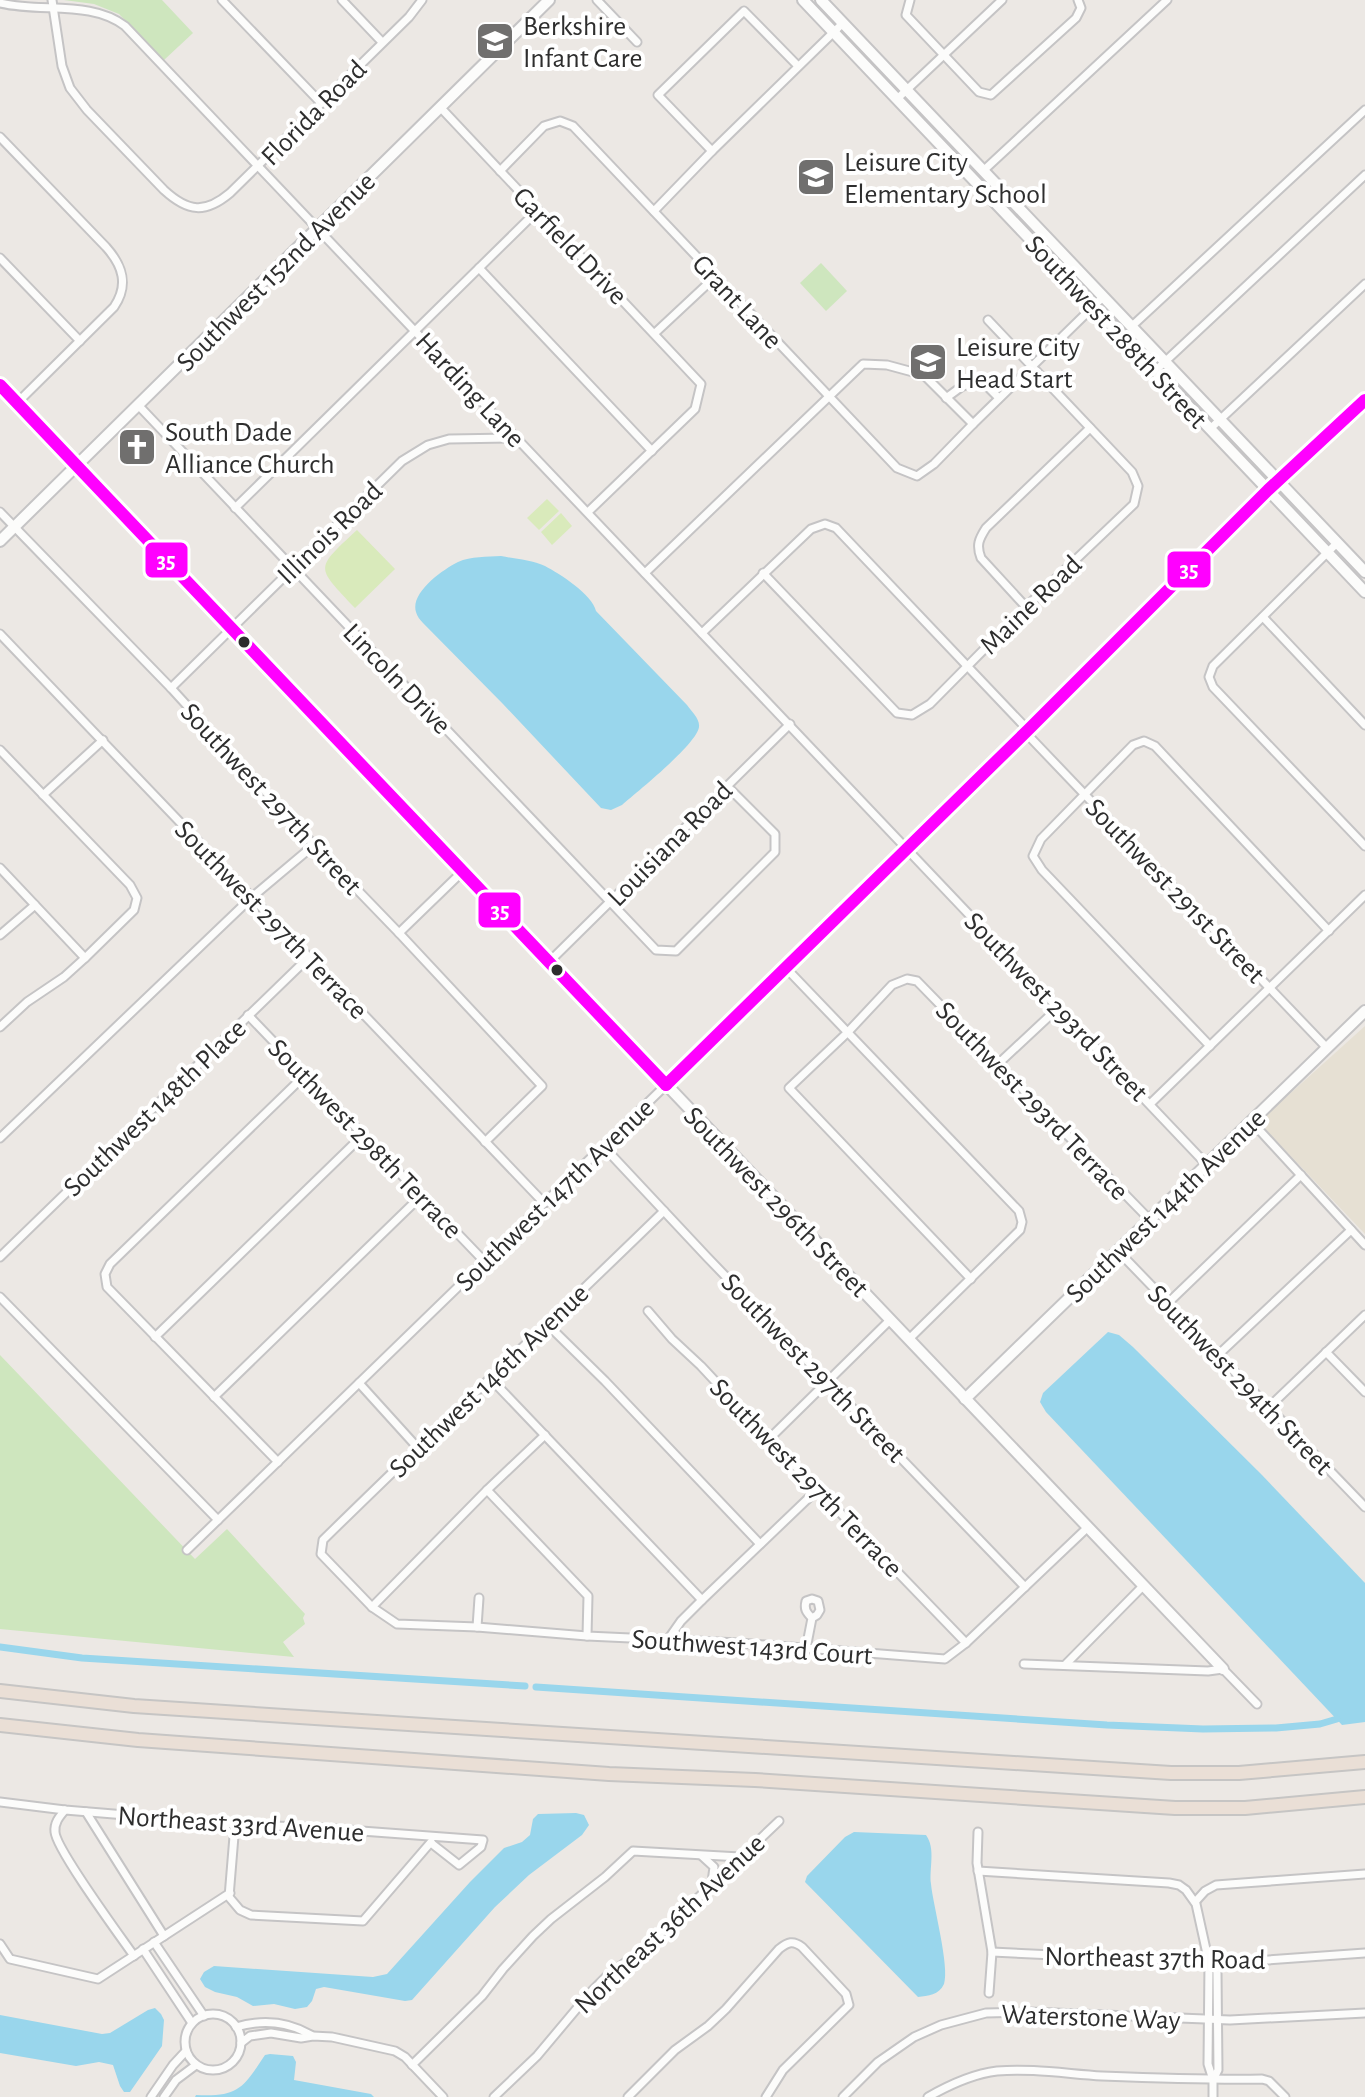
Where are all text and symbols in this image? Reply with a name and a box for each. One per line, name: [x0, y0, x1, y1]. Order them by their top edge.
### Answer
place label: Berkshire Infant Care: [523, 13, 642, 73]
school or university icon: Berkshire Infant Care: [474, 20, 516, 62]
street label: Florida Road: [256, 55, 372, 171]
place label: Leisure City Elementary School: [844, 149, 1047, 209]
school or university icon: Leisure City Elementary School: [795, 156, 837, 198]
street label: Southwest 152nd Avenue: [172, 168, 381, 377]
street label: Garfield Drive: [507, 182, 632, 310]
street label: Southwest 288th Street: [1019, 231, 1212, 434]
street label: Grant Lane: [686, 250, 787, 355]
street label: Harding Lane: [410, 327, 530, 453]
place label: Leisure City Head Start: [956, 334, 1080, 394]
school or university icon: Leisure City Head Start: [907, 341, 949, 383]
place label: South Dade Alliance Church: [165, 419, 335, 479]
church icon: South Dade Alliance Church: [116, 426, 158, 468]
street label: Illinois Road: [273, 477, 388, 590]
line badge: 35: [144, 541, 189, 579]
text: 35: [157, 550, 176, 572]
street label: Maine Road: [975, 550, 1088, 660]
line badge: 35: [1166, 550, 1212, 589]
text: 35: [1180, 559, 1199, 581]
street label: Lincoln Drive: [337, 619, 456, 740]
unlabelled marker: [236, 634, 252, 650]
street label: Southwest 297th Street: [175, 698, 366, 901]
street label: Louisiana Road: [603, 777, 738, 912]
street label: Southwest 291st Street: [1080, 794, 1270, 989]
street label: Southwest 297th Terrace: [169, 816, 372, 1025]
line badge: 35: [477, 891, 522, 929]
text: 35: [491, 900, 510, 922]
street label: Southwest 293rd Street: [959, 908, 1153, 1107]
unlabelled marker: [549, 962, 565, 978]
street label: Southwest 293rd Terrace: [930, 997, 1133, 1206]
street label: Southwest 148th Place: [59, 1014, 252, 1202]
street label: Southwest 298th Terrace: [262, 1034, 467, 1245]
street label: Southwest 147th Avenue: [451, 1094, 660, 1297]
street label: Southwest 296th Street: [678, 1102, 873, 1303]
street label: Southwest 144th Avenue: [1061, 1104, 1272, 1309]
street label: Southwest 297th Street: [715, 1269, 910, 1468]
street label: Southwest 146th Avenue: [384, 1279, 594, 1484]
street label: Southwest 294th Street: [1142, 1280, 1337, 1481]
street label: Southwest 297th Terrace: [704, 1374, 907, 1583]
street label: Southwest 143rd Court: [630, 1626, 873, 1670]
street label: Northeast 33rd Avenue: [117, 1802, 365, 1848]
street label: Northeast 36th Avenue: [570, 1829, 771, 2020]
street label: Northeast 37th Road: [1044, 1943, 1266, 1975]
street label: Waterstone Way: [1001, 2001, 1181, 2035]

